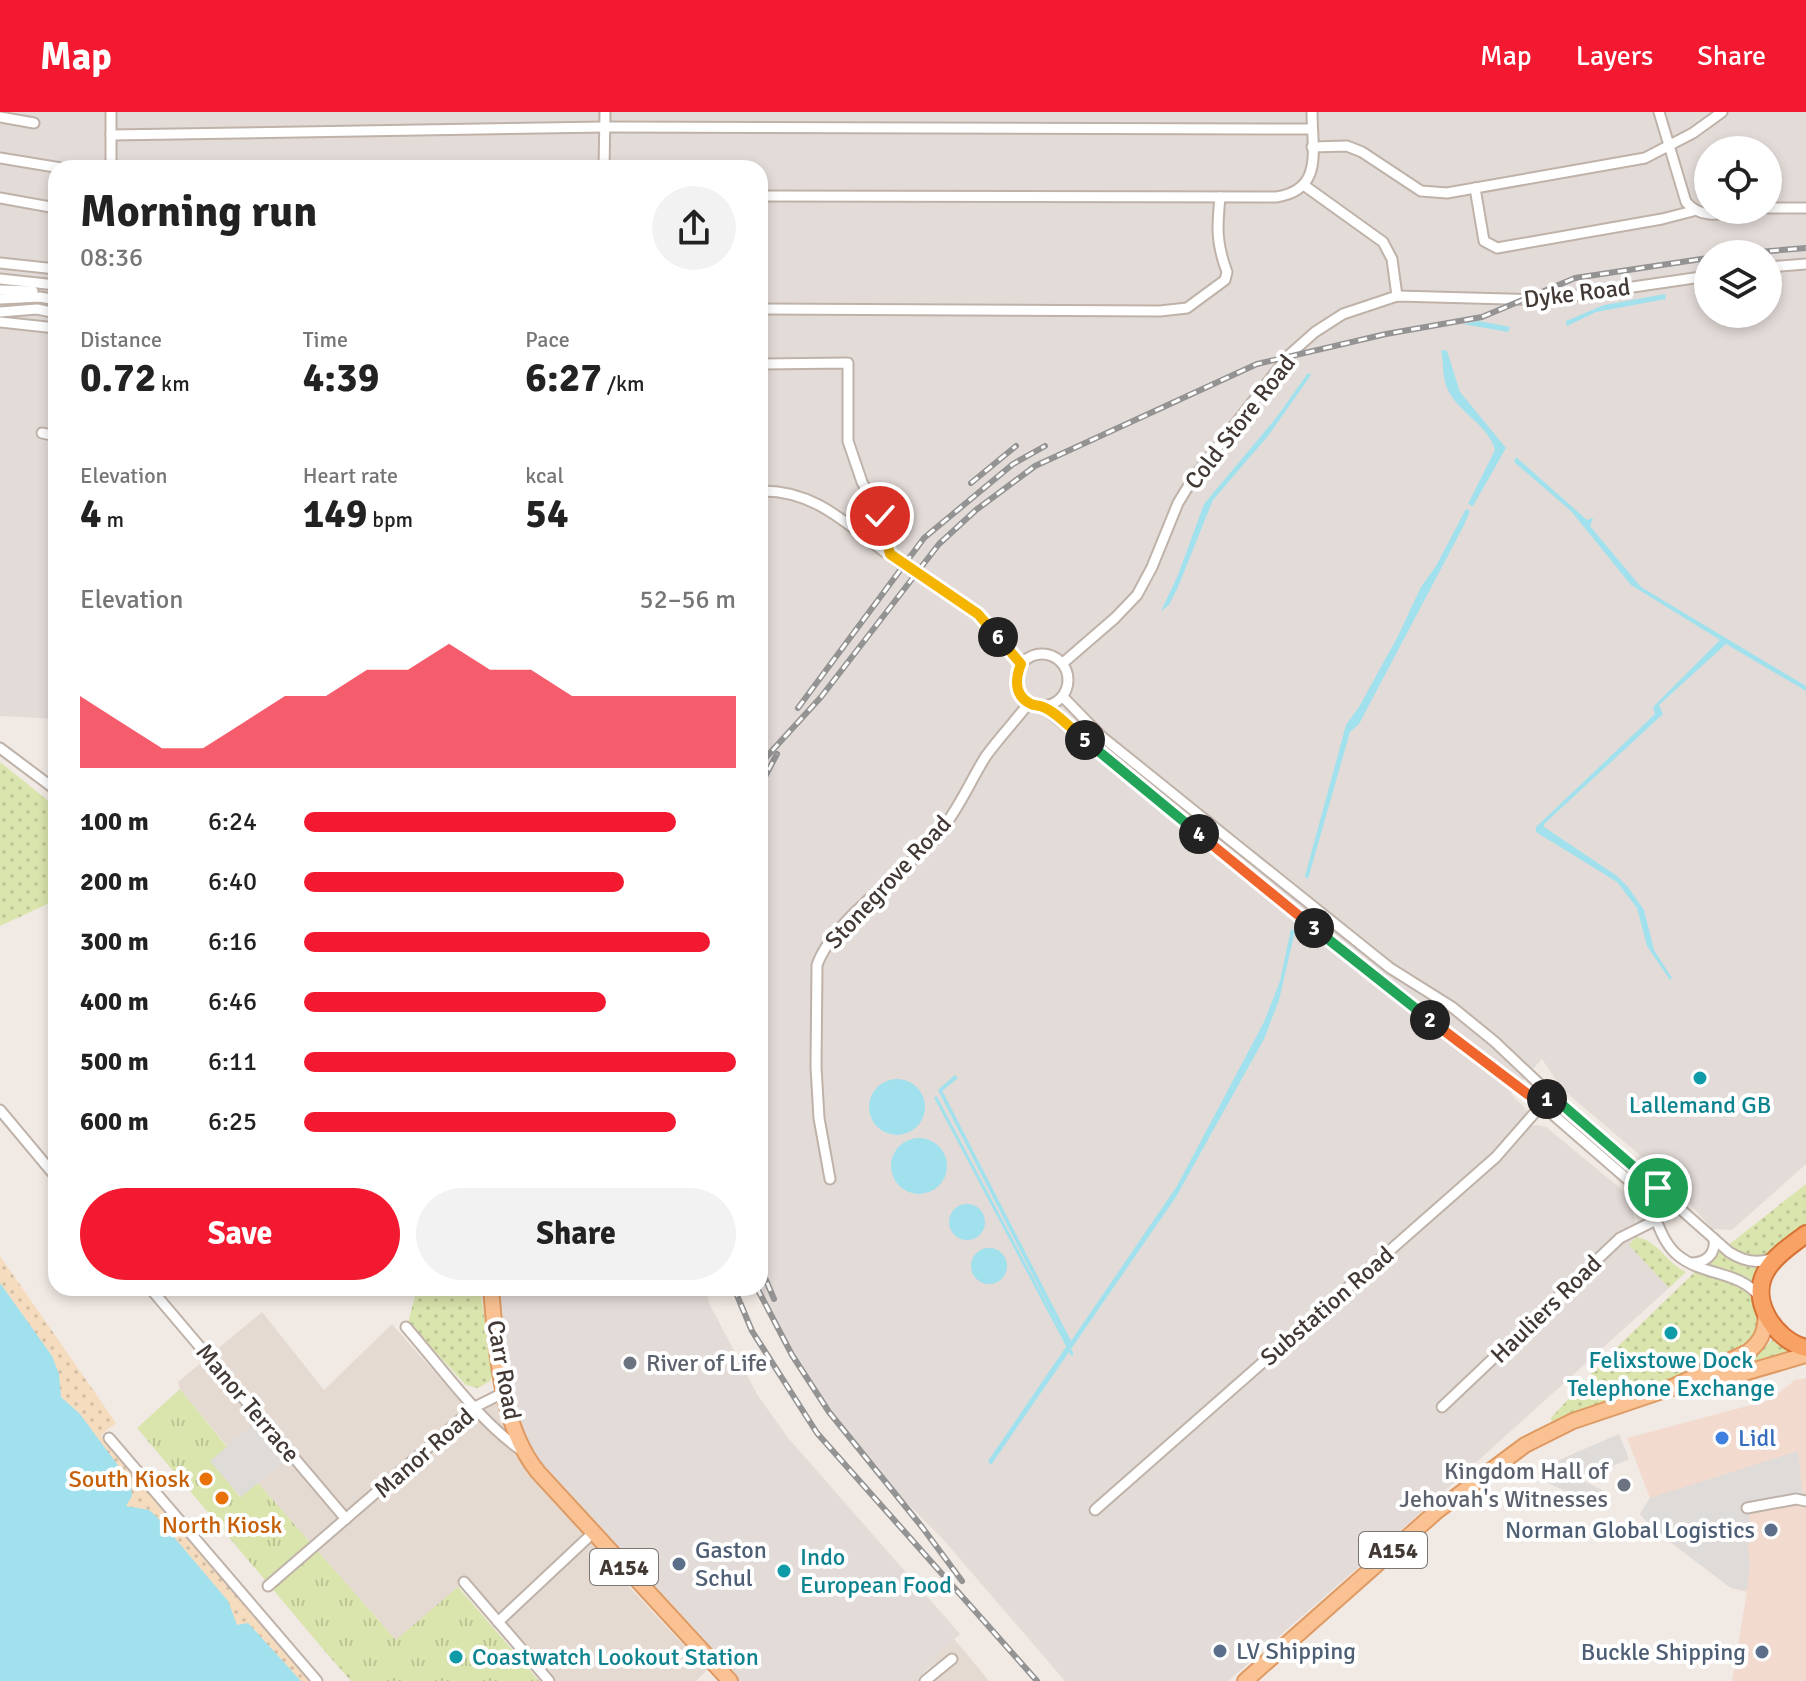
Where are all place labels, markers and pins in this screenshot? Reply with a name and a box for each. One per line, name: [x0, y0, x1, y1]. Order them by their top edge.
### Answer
pin: [846, 482, 914, 550]
pin: 6: [978, 617, 1018, 657]
pin: 5: [1065, 720, 1105, 760]
pin: 4: [1179, 814, 1219, 854]
pin: 3: [1294, 908, 1334, 948]
pin: 2: [1410, 1000, 1450, 1040]
marker: Lallemand GB: [1691, 1069, 1709, 1087]
pin: 1: [1527, 1079, 1567, 1119]
place label: Lallemand GB: [1629, 1090, 1771, 1120]
pin: [1624, 1154, 1692, 1222]
marker: Felixstowe Dock Telephone Exchange: [1662, 1324, 1680, 1342]
place label: Felixstowe Dock Telephone Exchange: [1567, 1345, 1775, 1403]
place label: River of Life: [646, 1348, 767, 1378]
marker: River of Life: [621, 1354, 639, 1372]
place label: Lidl: [1738, 1423, 1776, 1453]
marker: Lidl: [1713, 1429, 1731, 1447]
place label: Kingdom Hall of Jehovah's Witnesses: [1399, 1456, 1609, 1514]
place label: South Kiosk: [68, 1464, 190, 1494]
marker: South Kiosk: [197, 1470, 215, 1488]
marker: Kingdom Hall of Jehovah's Witnesses: [1615, 1476, 1633, 1494]
marker: North Kiosk: [213, 1489, 231, 1507]
place label: North Kiosk: [162, 1510, 282, 1540]
place label: Norman Global Logistics: [1505, 1515, 1755, 1545]
marker: Norman Global Logistics: [1762, 1521, 1780, 1539]
place label: Gaston Schul: [695, 1535, 767, 1593]
place label: Indo European Food: [800, 1542, 952, 1600]
marker: Gaston Schul: [670, 1555, 688, 1573]
marker: Indo European Food: [775, 1562, 793, 1580]
place label: LV Shipping: [1236, 1636, 1356, 1666]
place label: Buckle Shipping: [1581, 1637, 1746, 1667]
place label: Coastwatch Lookout Station: [472, 1642, 759, 1672]
marker: LV Shipping: [1211, 1642, 1229, 1660]
marker: Buckle Shipping: [1753, 1643, 1771, 1661]
marker: Coastwatch Lookout Station: [447, 1648, 465, 1666]

